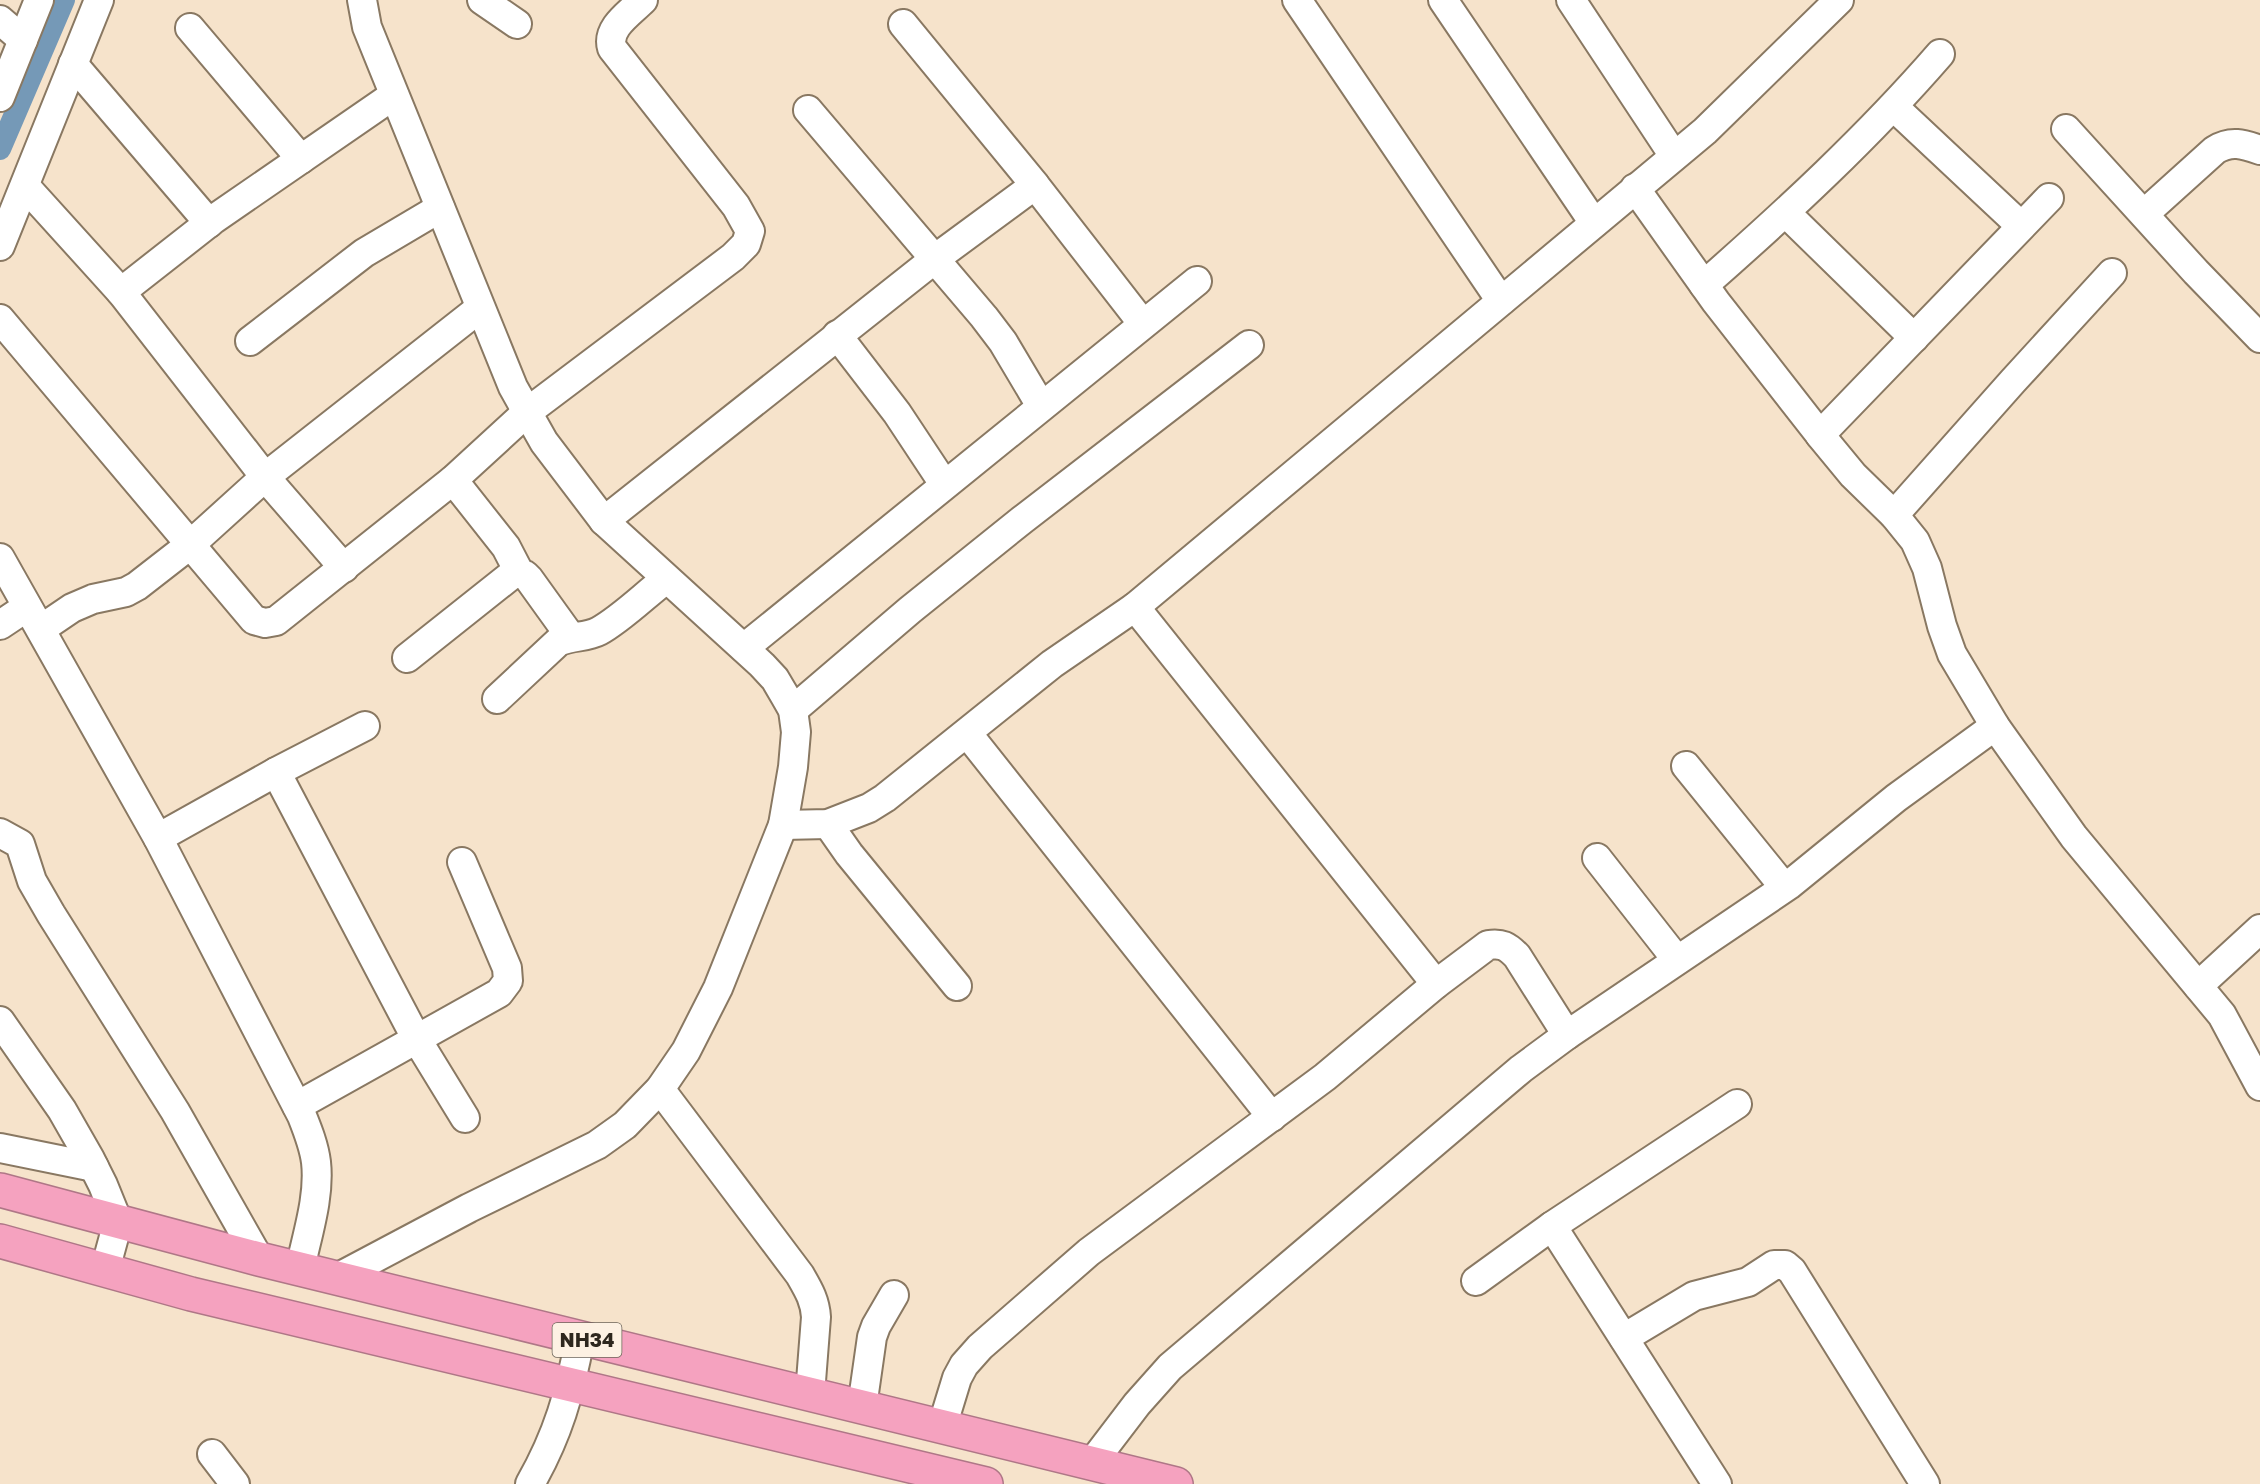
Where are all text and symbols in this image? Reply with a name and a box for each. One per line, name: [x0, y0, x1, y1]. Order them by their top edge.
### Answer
road number: NH34: [552, 1323, 622, 1357]

